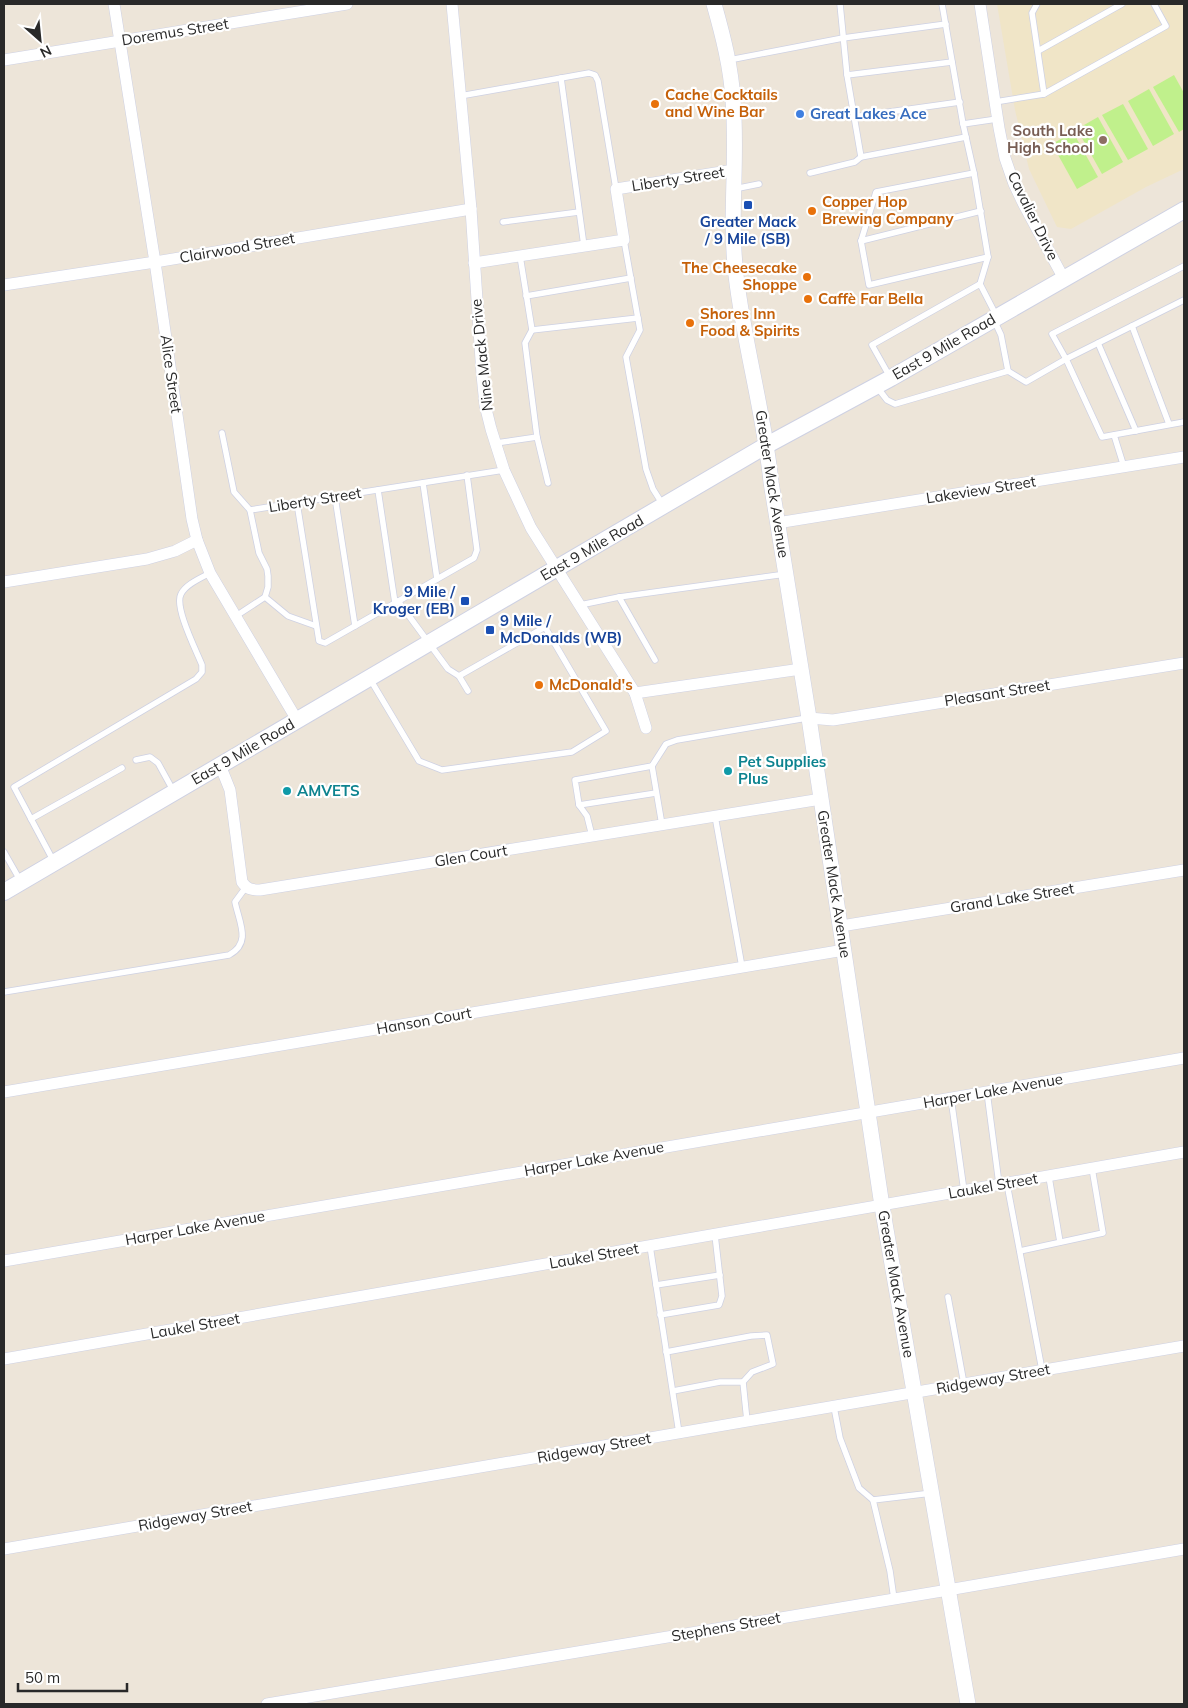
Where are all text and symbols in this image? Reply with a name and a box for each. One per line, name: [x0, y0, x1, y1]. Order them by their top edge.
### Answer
street label: Doremus Street: [120, 14, 230, 49]
north arrow: [15, 15, 65, 65]
text: N: [37, 41, 55, 62]
place label: Cache Cocktails and Wine Bar: [665, 85, 778, 121]
marker: Cache Cocktails and Wine Bar: [649, 98, 661, 110]
place label: Great Lakes Ace: [810, 104, 927, 123]
marker: Great Lakes Ace: [794, 108, 806, 120]
place label: South Lake High School: [1007, 121, 1093, 157]
marker: South Lake High School: [1097, 134, 1109, 146]
street label: Liberty Street: [630, 162, 726, 195]
street label: Cavalier Drive: [1004, 168, 1063, 263]
place label: Copper Hop Brewing Company: [822, 192, 955, 228]
marker: Greater Mack / 9 Mile (SB): [742, 199, 754, 211]
marker: Copper Hop Brewing Company: [806, 205, 818, 217]
place label: Greater Mack / 9 Mile (SB): [700, 212, 797, 248]
street label: Clairwood Street: [178, 228, 296, 267]
place label: The Cheesecake Shoppe: [682, 258, 797, 294]
marker: The Cheesecake Shoppe: [801, 271, 813, 283]
place label: Caffè Far Bella: [818, 289, 923, 308]
marker: Caffè Far Bella: [802, 293, 814, 305]
street label: Nine Mack Drive: [466, 298, 497, 412]
place label: Shores Inn Food & Spirits: [700, 304, 800, 340]
street label: East 9 Mile Road: [889, 309, 999, 384]
marker: Shores Inn Food & Spirits: [684, 317, 696, 329]
street label: Alice Street: [157, 333, 186, 414]
street label: Greater Mack Avenue: [751, 409, 794, 559]
street label: Lakeview Street: [925, 471, 1037, 508]
street label: Liberty Street: [267, 483, 363, 516]
street label: East 9 Mile Road: [537, 510, 647, 585]
place label: 9 Mile / Kroger (EB): [373, 582, 456, 618]
marker: 9 Mile / Kroger (EB): [459, 595, 471, 607]
place label: 9 Mile / McDonalds (WB): [500, 611, 622, 647]
marker: 9 Mile / McDonalds (WB): [484, 624, 496, 636]
place label: McDonald's: [549, 675, 633, 694]
street label: Pleasant Street: [943, 675, 1051, 710]
marker: McDonald's: [533, 679, 545, 691]
street label: East 9 Mile Road: [188, 714, 298, 789]
place label: Pet Supplies Plus: [738, 752, 826, 788]
marker: Pet Supplies Plus: [722, 765, 734, 777]
place label: AMVETS: [297, 781, 360, 800]
marker: AMVETS: [281, 785, 293, 797]
street label: Greater Mack Avenue: [813, 809, 856, 959]
street label: Glen Court: [433, 840, 509, 871]
street label: Grand Lake Street: [949, 878, 1075, 917]
street label: Hanson Court: [375, 1003, 473, 1038]
street label: Harper Lake Avenue: [922, 1069, 1064, 1112]
street label: Harper Lake Avenue: [523, 1137, 665, 1180]
street label: Laukel Street: [947, 1168, 1039, 1203]
street label: Harper Lake Avenue: [124, 1206, 266, 1249]
street label: Greater Mack Avenue: [874, 1209, 919, 1359]
street label: Laukel Street: [548, 1238, 640, 1273]
street label: Laukel Street: [149, 1308, 241, 1343]
street label: Ridgeway Street: [935, 1359, 1051, 1398]
street label: Ridgeway Street: [536, 1428, 652, 1467]
street label: Ridgeway Street: [137, 1496, 253, 1535]
street label: Stephens Street: [670, 1608, 782, 1645]
scale bar: [18, 1660, 126, 1692]
text: 50 m: [25, 1668, 60, 1687]

